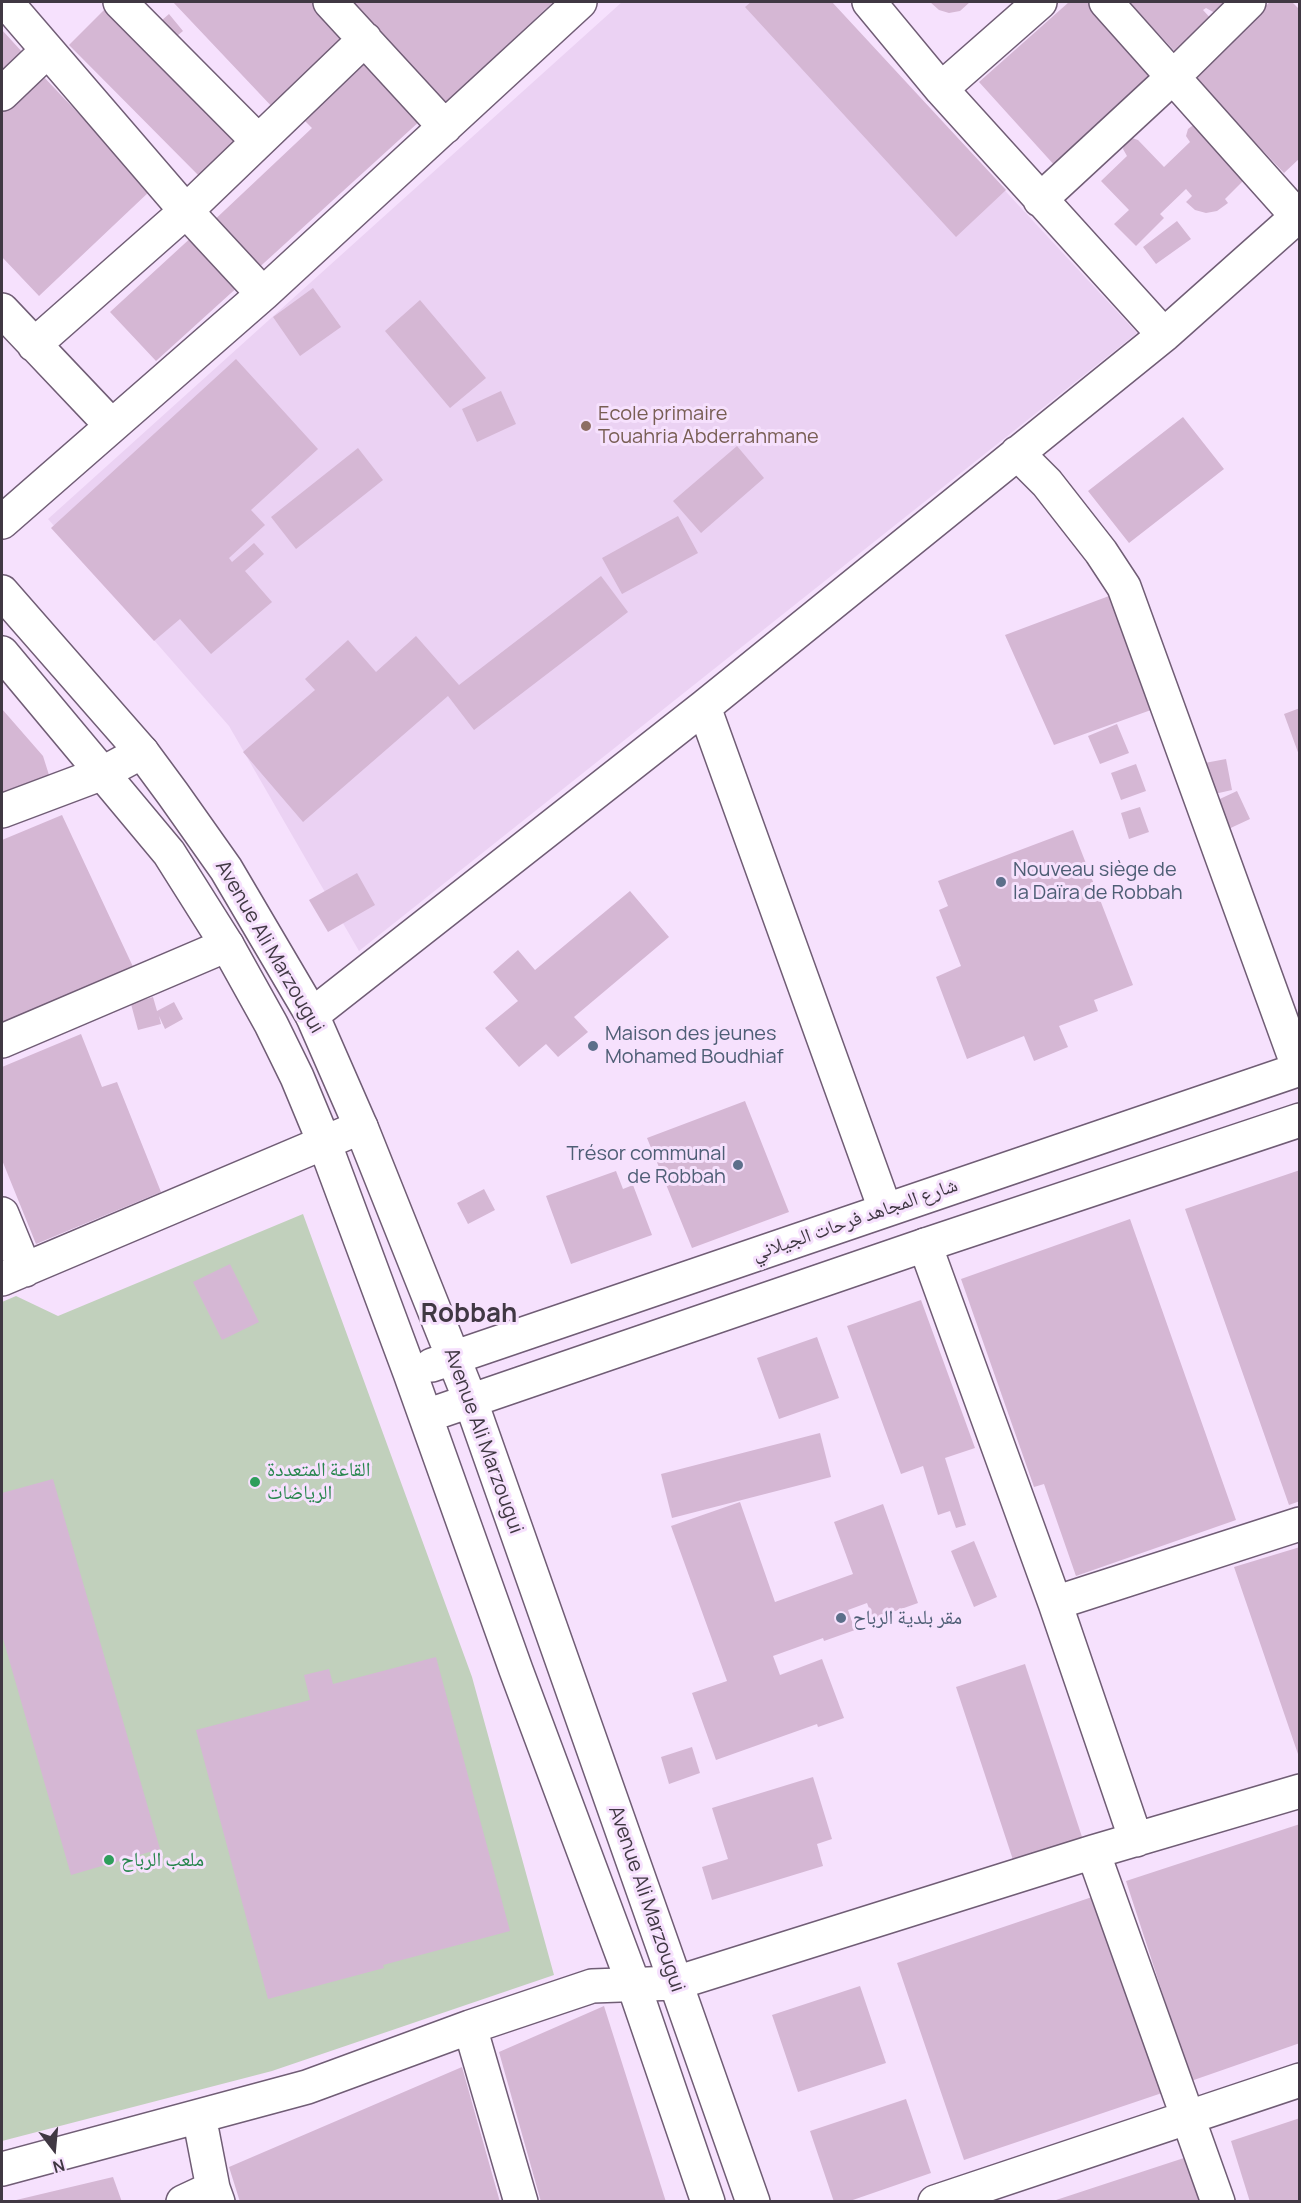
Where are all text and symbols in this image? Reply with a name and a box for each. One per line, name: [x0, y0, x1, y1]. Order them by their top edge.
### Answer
place label: Ecole primaire Touahria Abderrahmane: [598, 402, 819, 449]
marker: Ecole primaire Touahria Abderrahmane: [579, 419, 593, 433]
street label: Avenue Ali Marzougui: [210, 856, 328, 1038]
place label: Nouveau siège de la Daïra de Robbah: [1013, 858, 1183, 905]
marker: Nouveau siège de la Daïra de Robbah: [994, 875, 1008, 889]
place label: Maison des jeunes Mohamed Boudhiaf: [605, 1022, 784, 1069]
marker: Maison des jeunes Mohamed Boudhiaf: [586, 1039, 600, 1053]
place label: Trésor communal de Robbah: [567, 1142, 726, 1189]
marker: Trésor communal de Robbah: [731, 1158, 745, 1172]
street label: شارع المجاهد فرحات الجيلاني: [749, 1173, 961, 1267]
district label: Robbah: [421, 1299, 517, 1331]
street label: Avenue Ali Marzougui: [438, 1345, 528, 1537]
place label: القاعة المتعددة الرياضات: [267, 1458, 371, 1505]
marker: القاعة المتعددة الرياضات: [248, 1475, 262, 1489]
place label: مقر بلدية الرباح: [853, 1606, 962, 1630]
marker: مقر بلدية الرباح: [834, 1611, 848, 1625]
street label: Avenue Ali Marzougui: [603, 1803, 689, 1995]
place label: ملعب الرباح: [121, 1848, 204, 1872]
marker: ملعب الرباح: [102, 1853, 116, 1867]
north arrow: [24, 2119, 84, 2179]
text: N: [50, 2154, 68, 2178]

